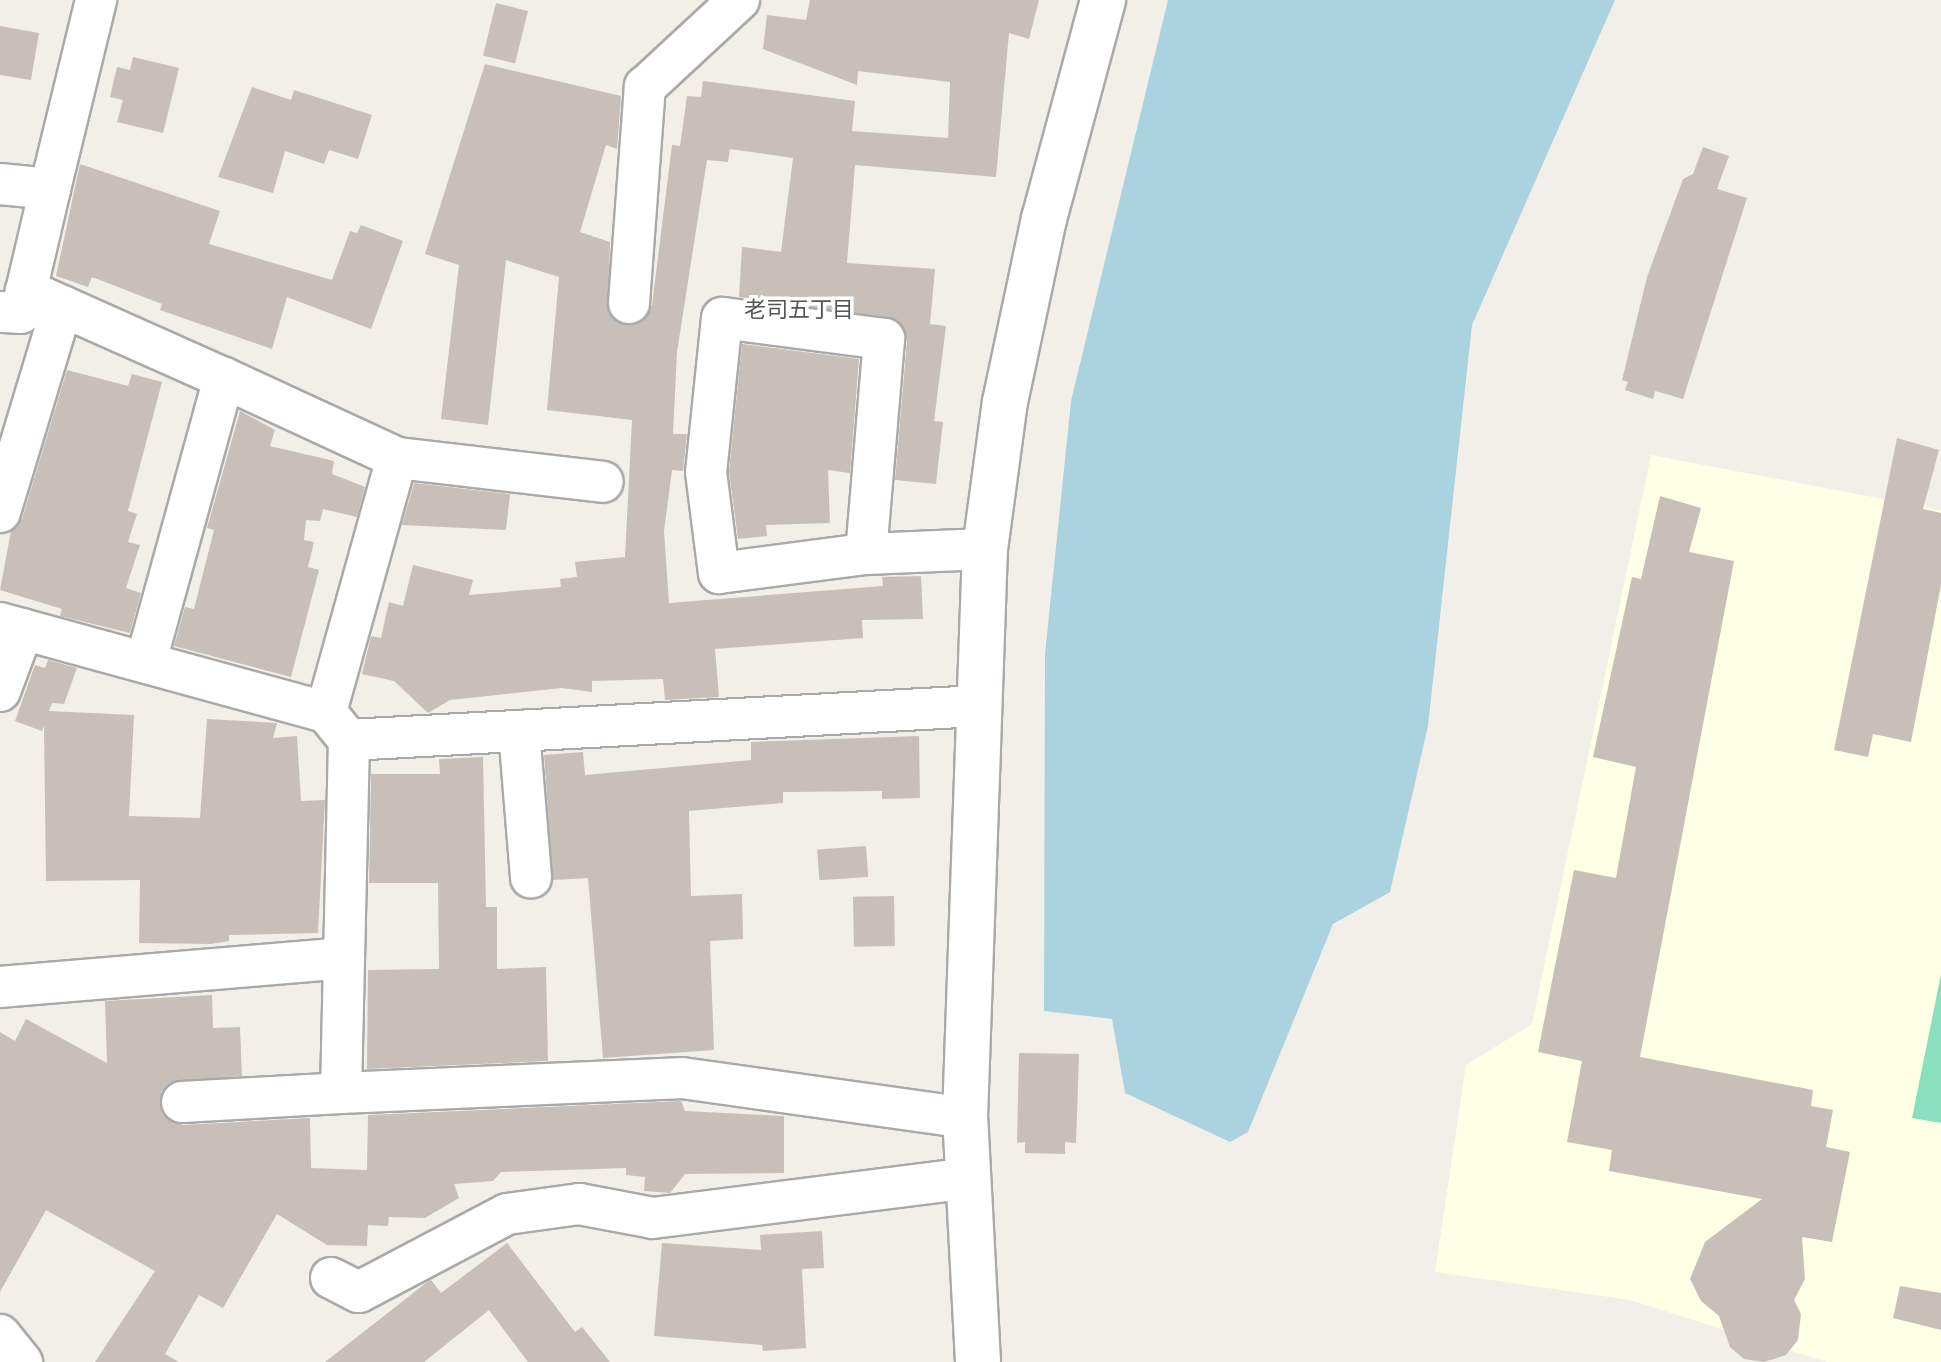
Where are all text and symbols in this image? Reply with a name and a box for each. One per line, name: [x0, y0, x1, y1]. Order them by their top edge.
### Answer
district label: 老司五丁目: [744, 297, 854, 323]

